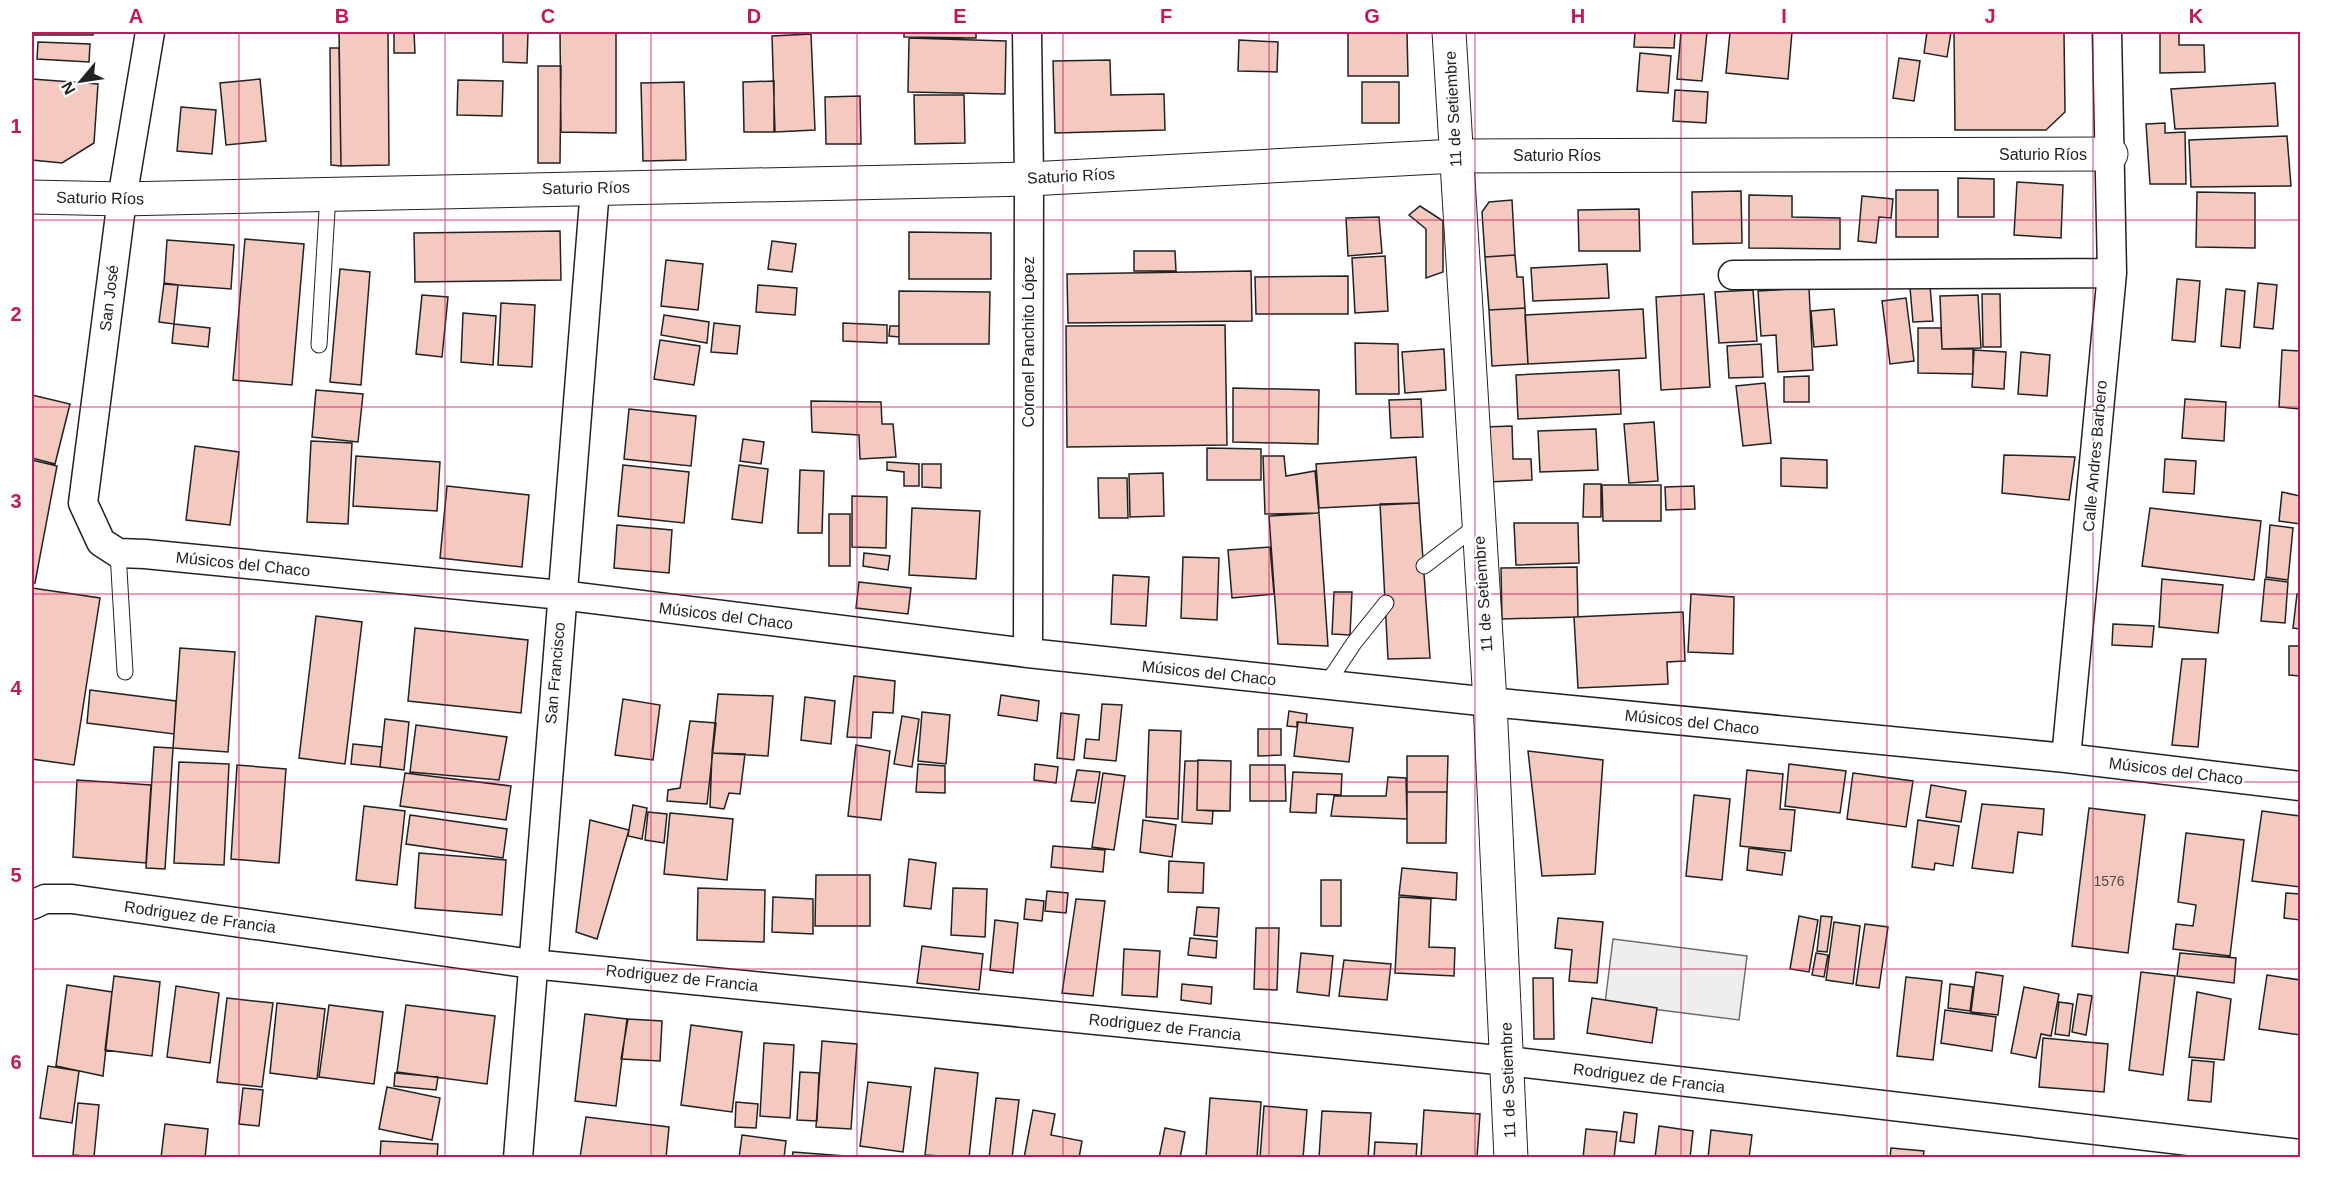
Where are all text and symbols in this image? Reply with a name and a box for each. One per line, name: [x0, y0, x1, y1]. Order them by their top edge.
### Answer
text: A: [129, 5, 143, 27]
text: B: [335, 5, 349, 27]
text: C: [541, 5, 555, 27]
text: D: [747, 5, 761, 27]
text: E: [953, 5, 967, 27]
text: F: [1160, 5, 1172, 27]
text: G: [1364, 5, 1380, 27]
text: H: [1571, 5, 1585, 27]
text: I: [1781, 5, 1787, 27]
text: J: [1984, 5, 1996, 27]
text: K: [2189, 5, 2204, 27]
street label: 11 de Setiembre: [1441, 50, 1465, 167]
north arrow: [51, 51, 111, 111]
text: N: [58, 79, 79, 97]
text: 1: [10, 115, 22, 137]
street label: Saturio Ríos: [1999, 146, 2087, 163]
street label: Saturio Ríos: [1513, 147, 1601, 164]
street label: Saturio Ríos: [1027, 165, 1115, 187]
street label: Saturio Ríos: [542, 179, 630, 197]
street label: Saturio Ríos: [56, 189, 144, 207]
street label: Coronel Panchito López: [1020, 257, 1037, 427]
street label: San José: [96, 264, 122, 332]
text: 2: [10, 303, 22, 325]
street label: Calle Andres Barbero: [2080, 379, 2110, 532]
text: 3: [10, 490, 22, 512]
street label: 11 de Setiembre: [1470, 535, 1496, 653]
street label: Músicos del Chaco: [175, 548, 311, 580]
street label: Músicos del Chaco: [658, 599, 794, 633]
street label: San Francisco: [542, 621, 568, 725]
street label: Músicos del Chaco: [1141, 657, 1277, 689]
text: 4: [10, 677, 22, 699]
street label: Músicos del Chaco: [1624, 706, 1760, 738]
street label: Músicos del Chaco: [2108, 754, 2244, 788]
text: 5: [10, 864, 22, 886]
house number: 1576: [2093, 873, 2125, 889]
street label: Rodriguez de Francia: [123, 898, 277, 936]
street label: Rodriguez de Francia: [605, 962, 759, 994]
street label: Rodriguez de Francia: [1088, 1011, 1242, 1043]
street label: 11 de Setiembre: [1497, 1022, 1519, 1138]
text: 6: [10, 1051, 22, 1073]
street label: Rodriguez de Francia: [1572, 1060, 1726, 1096]

